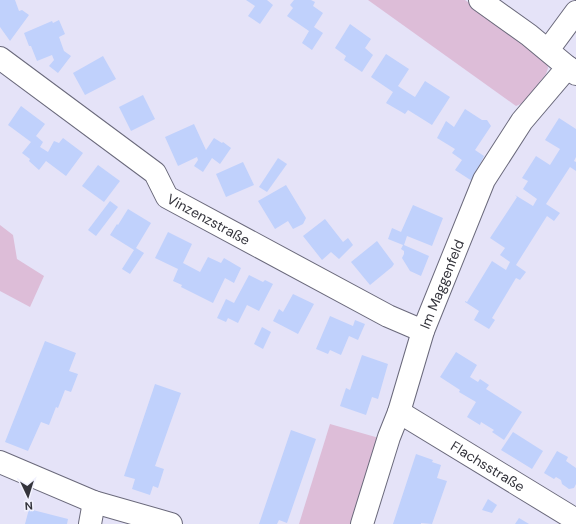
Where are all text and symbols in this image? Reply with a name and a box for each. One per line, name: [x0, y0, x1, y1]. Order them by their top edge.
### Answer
street label: Vinzenzstraße: [164, 190, 253, 249]
street label: Im Maggenfeld: [416, 237, 468, 331]
street label: Flachsstraße: [447, 437, 528, 496]
north arrow: [8, 476, 48, 516]
text: N: [24, 499, 33, 513]

